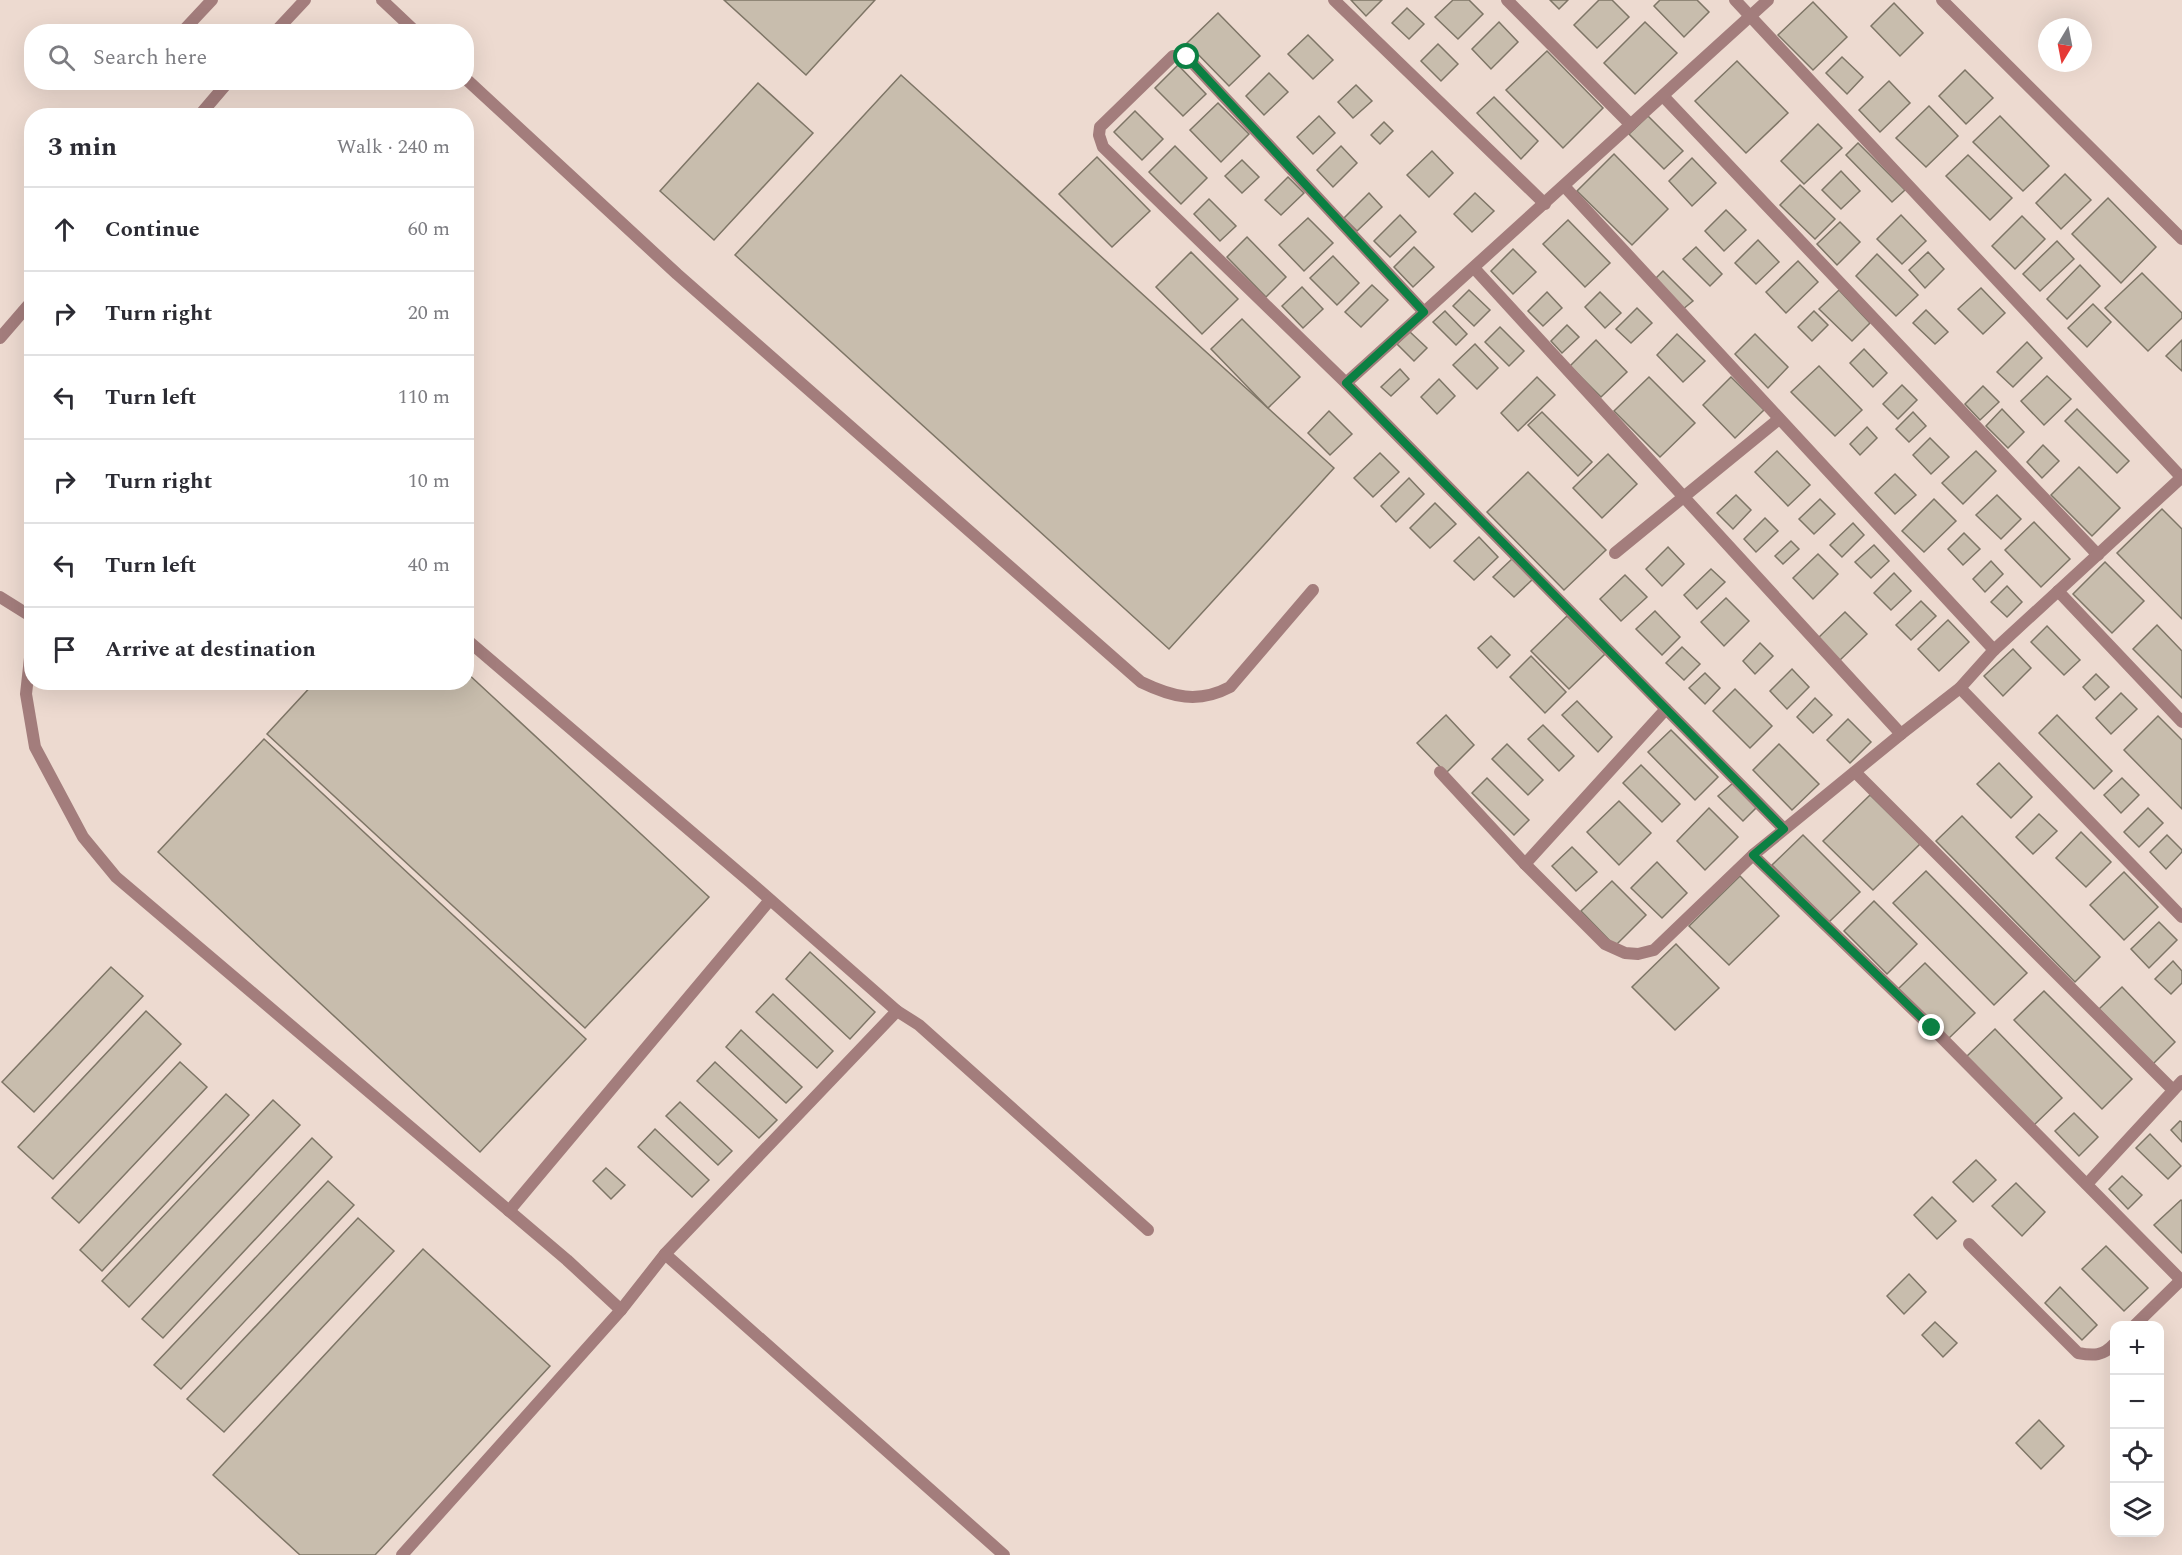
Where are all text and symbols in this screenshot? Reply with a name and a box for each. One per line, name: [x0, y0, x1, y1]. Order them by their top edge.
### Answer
north arrow: [2038, 18, 2092, 72]
search box: [24, 24, 474, 90]
icon: search: [45, 41, 78, 74]
text: Search here: [93, 41, 207, 74]
route start: [1173, 43, 1199, 69]
text: 3 min: [48, 127, 117, 167]
text: Walk · 240 m: [337, 132, 450, 162]
icon: ahead: [48, 213, 81, 246]
text: Continue: [105, 213, 200, 246]
text: 60 m: [408, 214, 450, 244]
icon: right: [48, 297, 81, 330]
text: Turn right: [105, 297, 212, 330]
text: 20 m: [408, 298, 450, 328]
icon: left: [48, 381, 81, 414]
text: Turn left: [105, 381, 197, 414]
text: 110 m: [398, 382, 450, 412]
icon: right: [48, 465, 81, 498]
text: Turn right: [105, 465, 212, 498]
text: 10 m: [408, 466, 450, 496]
icon: left: [48, 549, 81, 582]
text: Turn left: [105, 549, 197, 582]
text: 40 m: [408, 550, 450, 580]
icon: arrive: [48, 633, 81, 666]
text: Arrive at destination: [105, 633, 316, 666]
route end: [1918, 1014, 1944, 1040]
map controls: [2110, 1321, 2164, 1537]
button: +: [2110, 1321, 2164, 1375]
button: −: [2110, 1375, 2164, 1429]
button: locate: [2110, 1429, 2164, 1483]
button: layers: [2110, 1483, 2164, 1537]

